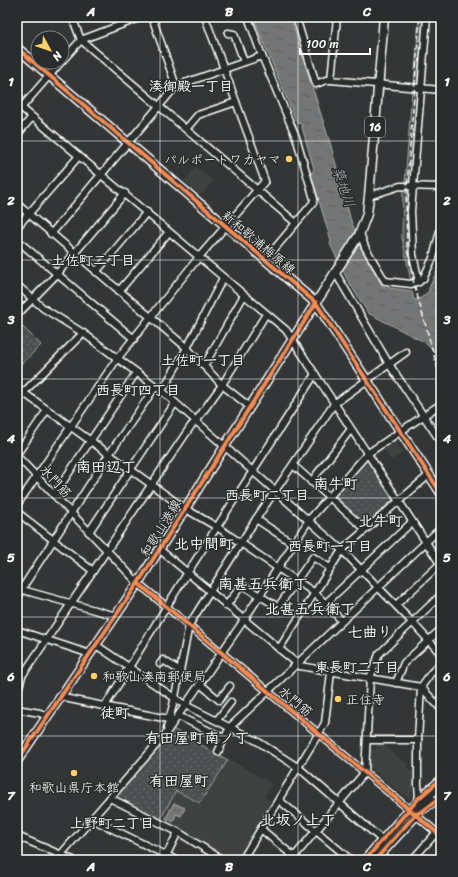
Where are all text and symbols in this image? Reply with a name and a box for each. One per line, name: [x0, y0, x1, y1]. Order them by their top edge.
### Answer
text: A: [86, 0, 95, 23]
text: B: [225, 0, 234, 23]
text: C: [362, 0, 372, 23]
north arrow: [30, 30, 70, 70]
scale bar: [300, 30, 370, 56]
text: 100 m: [306, 33, 339, 55]
text: N: [47, 46, 68, 65]
text: 1: [8, 70, 14, 93]
text: 1: [444, 70, 450, 93]
district label: 湊御殿一丁目: [149, 74, 233, 99]
road number: 16: [365, 117, 385, 137]
place label: パルポートワカヤマ: [164, 148, 281, 171]
marker: パルポートワカヤマ: [284, 154, 294, 164]
water label: 築地川: [325, 163, 362, 211]
text: 2: [6, 189, 15, 212]
text: 2: [442, 189, 451, 212]
street label: 新和歌浦梅原線: [216, 204, 302, 281]
district label: 土佐町二丁目: [51, 248, 135, 273]
text: 3: [6, 308, 15, 331]
text: 3: [442, 308, 451, 331]
district label: 土佐町一丁目: [161, 348, 245, 373]
district label: 西長町四丁目: [96, 378, 180, 403]
text: 4: [6, 427, 16, 450]
text: 4: [442, 427, 452, 450]
district label: 南田辺丁: [76, 454, 136, 480]
street label: 水門筋: [34, 459, 77, 503]
district label: 南牛町: [313, 471, 359, 497]
district label: 西長町二丁目: [225, 483, 309, 508]
street label: 和歌山港線: [133, 494, 188, 562]
district label: 北牛町: [358, 508, 404, 534]
district label: 北中間町: [174, 531, 234, 557]
district label: 西長町一丁目: [288, 534, 372, 559]
text: 5: [7, 546, 15, 569]
text: 5: [443, 546, 451, 569]
district label: 南甚五兵衛丁: [218, 571, 308, 597]
district label: 北甚五兵衛丁: [265, 596, 355, 622]
district label: 七曲り: [347, 619, 393, 645]
district label: 東長町二丁目: [315, 655, 399, 680]
text: 6: [6, 665, 15, 688]
place label: 和歌山湊南郵便局: [102, 665, 206, 688]
text: 6: [442, 665, 451, 688]
marker: 和歌山湊南郵便局: [89, 671, 99, 681]
street label: 水門筋: [273, 680, 318, 723]
place label: 正住寺: [346, 688, 385, 711]
marker: 正住寺: [333, 694, 343, 704]
district label: 徒町: [100, 700, 130, 726]
district label: 有田屋町南ノ丁: [144, 725, 250, 751]
marker: 和歌山県庁本館: [69, 768, 79, 778]
district label: 有田屋町: [149, 768, 209, 794]
place label: 和歌山県庁本館: [28, 776, 120, 799]
text: 7: [7, 784, 16, 807]
text: 7: [443, 784, 452, 807]
district label: 北坂ノ上丁: [260, 807, 336, 833]
district label: 上野町二丁目: [70, 811, 154, 836]
text: A: [86, 855, 95, 877]
text: B: [225, 855, 234, 877]
text: C: [362, 855, 372, 877]

